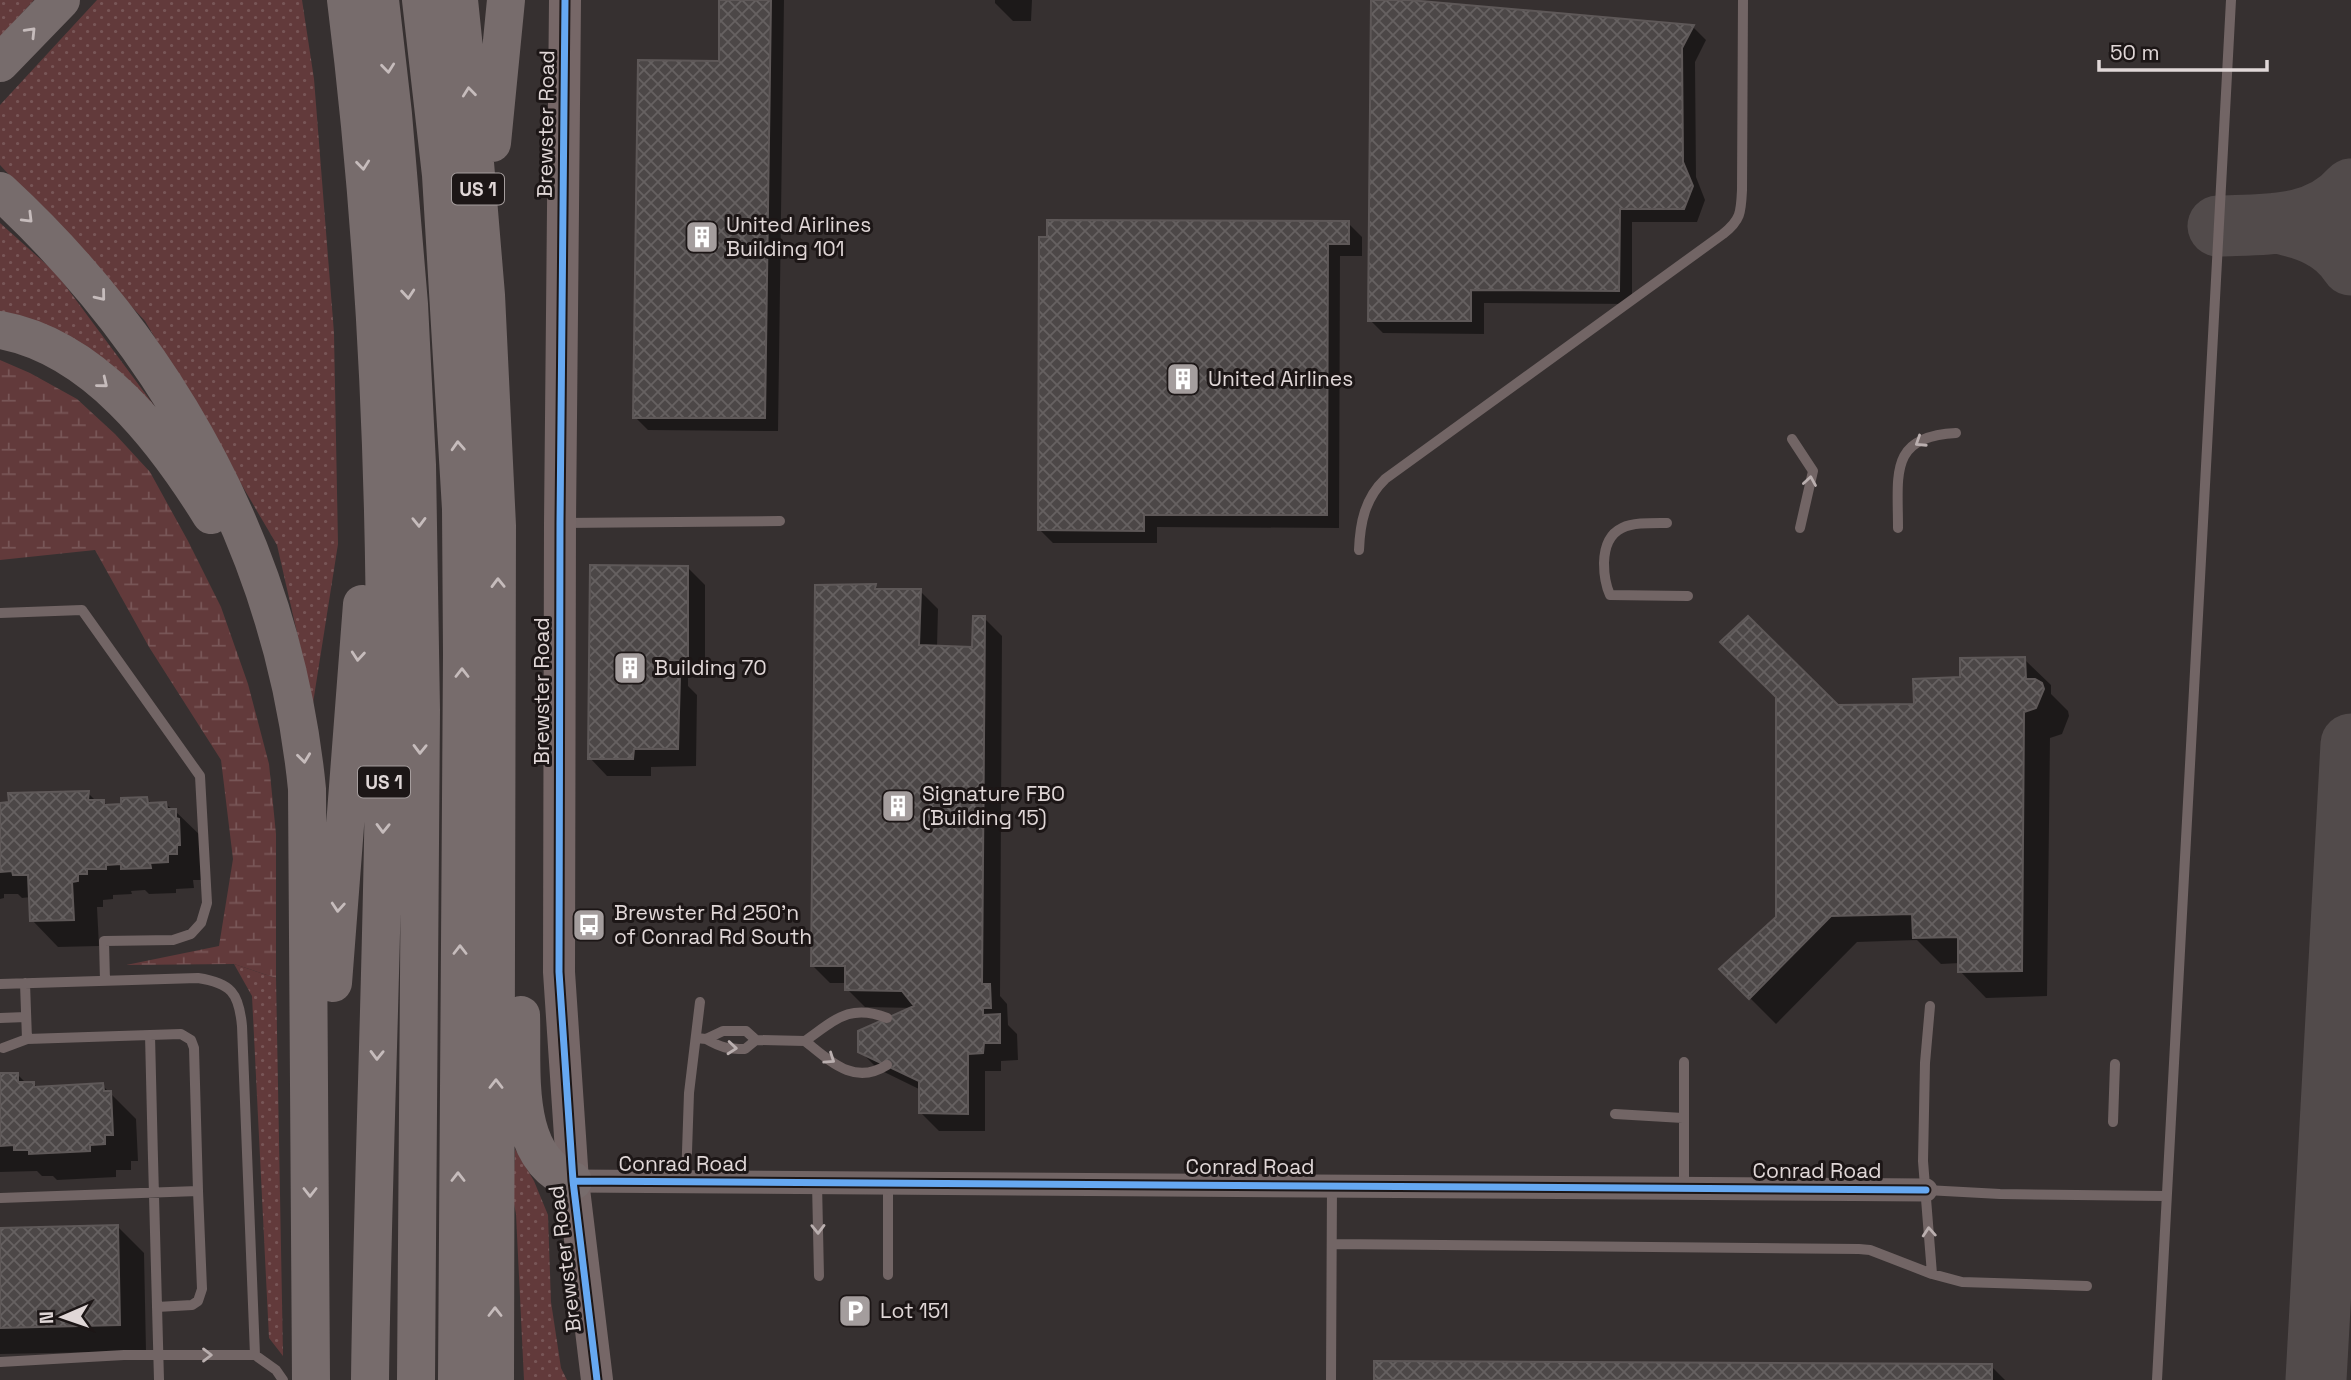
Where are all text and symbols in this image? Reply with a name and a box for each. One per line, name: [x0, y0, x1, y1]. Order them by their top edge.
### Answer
one-way arrow: [22, 27, 35, 40]
scale bar: [2099, 28, 2267, 72]
text: 50 m: [2110, 39, 2160, 66]
street label: Brewster Road: [531, 50, 560, 198]
one-way arrow: [380, 62, 395, 74]
one-way arrow: [462, 86, 477, 97]
one-way arrow: [355, 160, 370, 171]
road number: US 1: [452, 174, 504, 204]
one-way arrow: [20, 209, 33, 222]
place label: United Airlines Building 101: [726, 211, 871, 262]
building icon: United Airlines Building 101: [683, 218, 721, 256]
one-way arrow: [92, 289, 105, 301]
one-way arrow: [400, 289, 415, 300]
building icon: United Airlines: [1164, 360, 1202, 398]
place label: United Airlines: [1208, 365, 1353, 392]
one-way arrow: [95, 375, 108, 387]
one-way arrow: [1915, 433, 1928, 446]
one-way arrow: [450, 440, 465, 451]
one-way arrow: [1802, 475, 1817, 487]
one-way arrow: [411, 517, 427, 527]
one-way arrow: [490, 577, 505, 588]
street label: Brewster Road: [528, 617, 555, 765]
building icon: Building 70: [611, 649, 649, 687]
one-way arrow: [351, 650, 366, 661]
place label: Building 70: [654, 654, 767, 681]
one-way arrow: [454, 668, 470, 678]
one-way arrow: [412, 744, 428, 755]
one-way arrow: [296, 753, 311, 764]
road number: US 1: [358, 766, 410, 797]
place label: Signature FBO (Building 15): [922, 780, 1065, 831]
building icon: Signature FBO (Building 15): [879, 787, 917, 825]
one-way arrow: [375, 823, 390, 834]
place label: Brewster Rd 250'n of Conrad Rd South: [614, 899, 812, 950]
one-way arrow: [331, 902, 346, 913]
bus stop icon: Brewster Rd 250'n of Conrad Rd South: [570, 906, 608, 944]
one-way arrow: [452, 944, 468, 955]
one-way arrow: [727, 1040, 738, 1055]
one-way arrow: [369, 1050, 385, 1061]
one-way arrow: [822, 1051, 835, 1064]
one-way arrow: [488, 1079, 504, 1089]
street label: Conrad Road: [618, 1150, 748, 1177]
street label: Conrad Road: [1185, 1153, 1315, 1180]
street label: Conrad Road: [1752, 1157, 1882, 1184]
one-way arrow: [450, 1172, 466, 1182]
street label: Brewster Road: [542, 1184, 587, 1334]
one-way arrow: [302, 1187, 318, 1198]
one-way arrow: [810, 1224, 826, 1235]
one-way arrow: [1922, 1226, 1937, 1237]
north arrow: [28, 1282, 98, 1352]
parking icon: Lot 151: [836, 1292, 874, 1330]
place label: Lot 151: [880, 1297, 949, 1324]
one-way arrow: [487, 1306, 503, 1317]
text: N: [34, 1311, 59, 1324]
one-way arrow: [202, 1347, 213, 1363]

